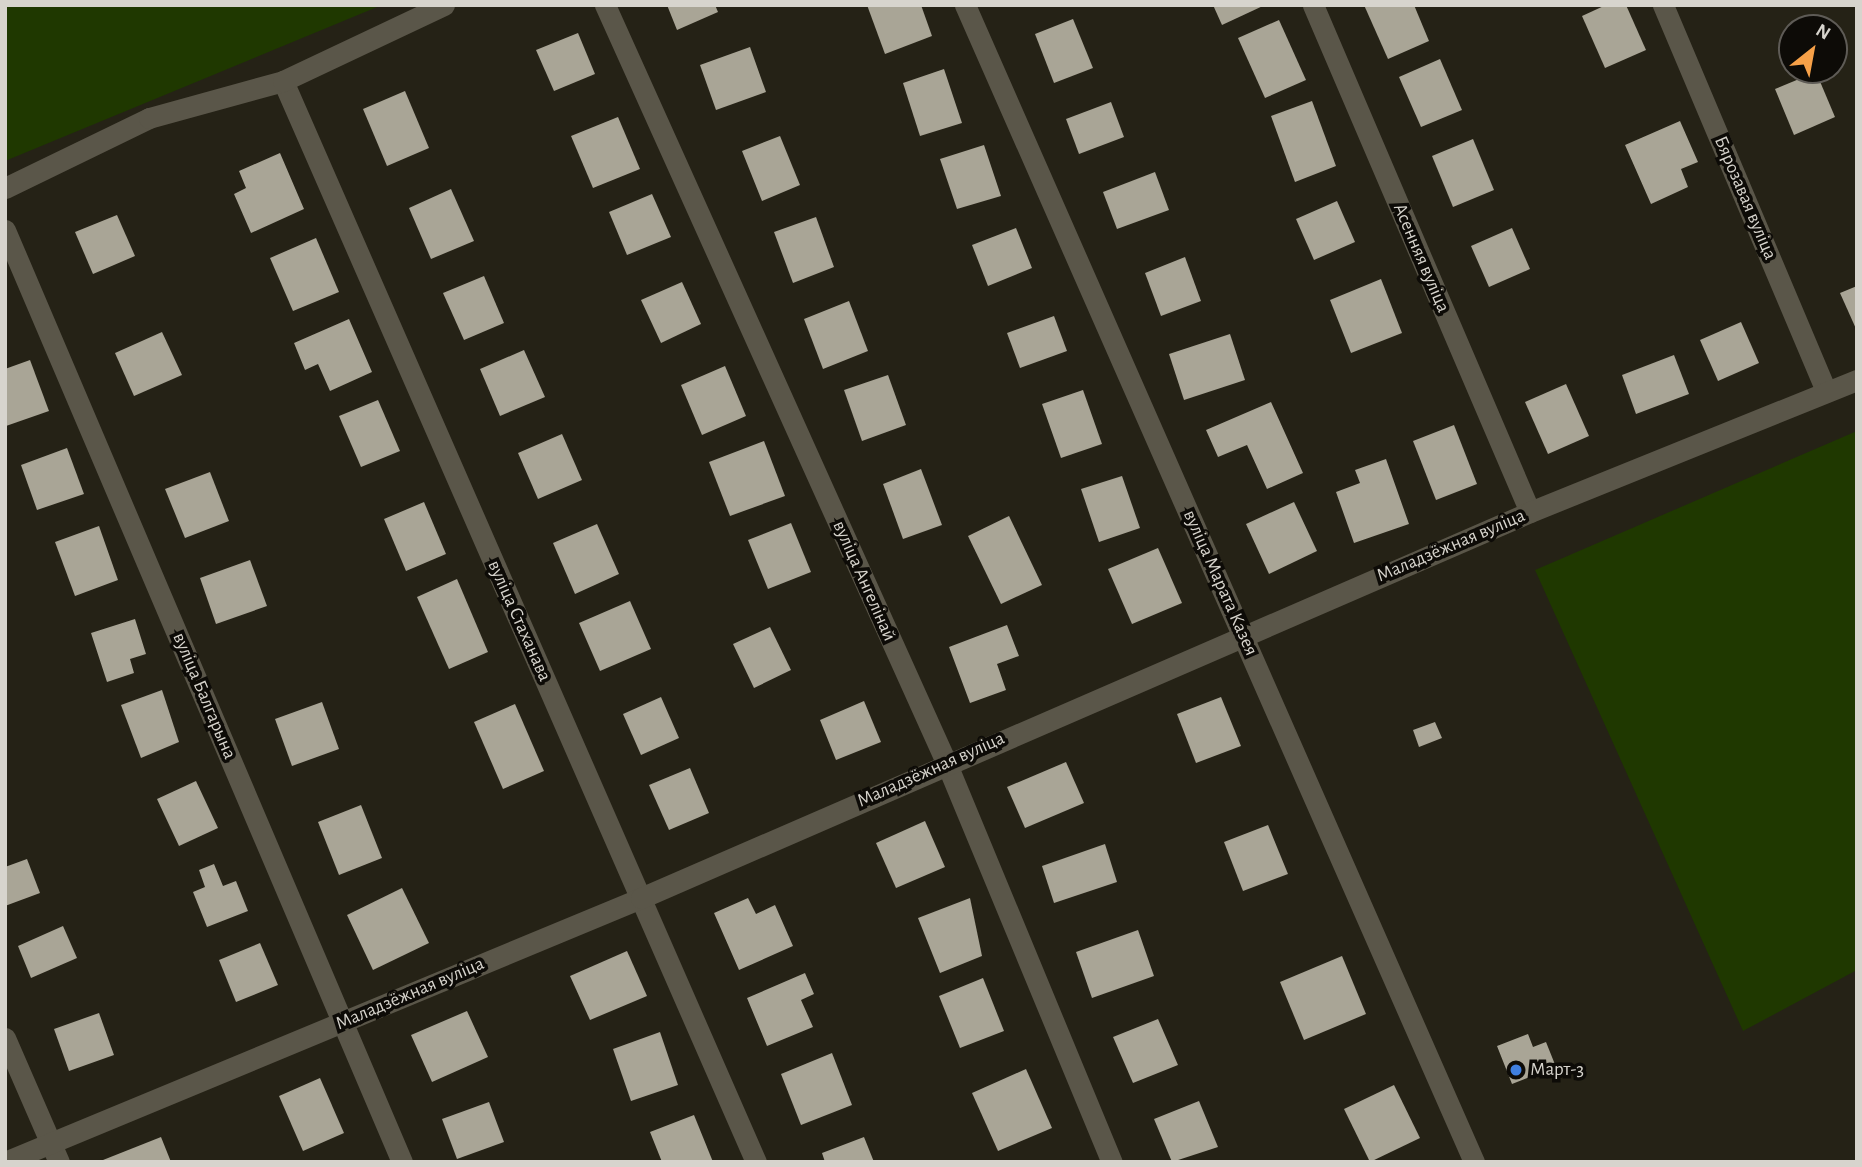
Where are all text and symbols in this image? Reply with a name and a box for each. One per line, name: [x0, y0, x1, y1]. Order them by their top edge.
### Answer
north arrow: [1778, 14, 1848, 84]
text: N: [1812, 21, 1834, 44]
street label: Бярозавая вуліца: [1709, 133, 1781, 263]
street label: Асенняя вуліца: [1388, 200, 1454, 316]
street label: Маладзёжная вуліца: [1373, 504, 1529, 588]
street label: вуліца Марата Казея: [1178, 507, 1262, 659]
street label: вуліца Ангелінай: [827, 517, 901, 645]
street label: вуліца Стаханава: [482, 557, 556, 685]
street label: вуліца Балгарына: [167, 629, 241, 763]
street label: Маладзёжная вуліца: [854, 727, 1008, 813]
street label: Маладзёжная вуліца: [332, 952, 488, 1036]
place label: Март-3: [1530, 1059, 1584, 1081]
marker: Март-3: [1508, 1062, 1524, 1078]

